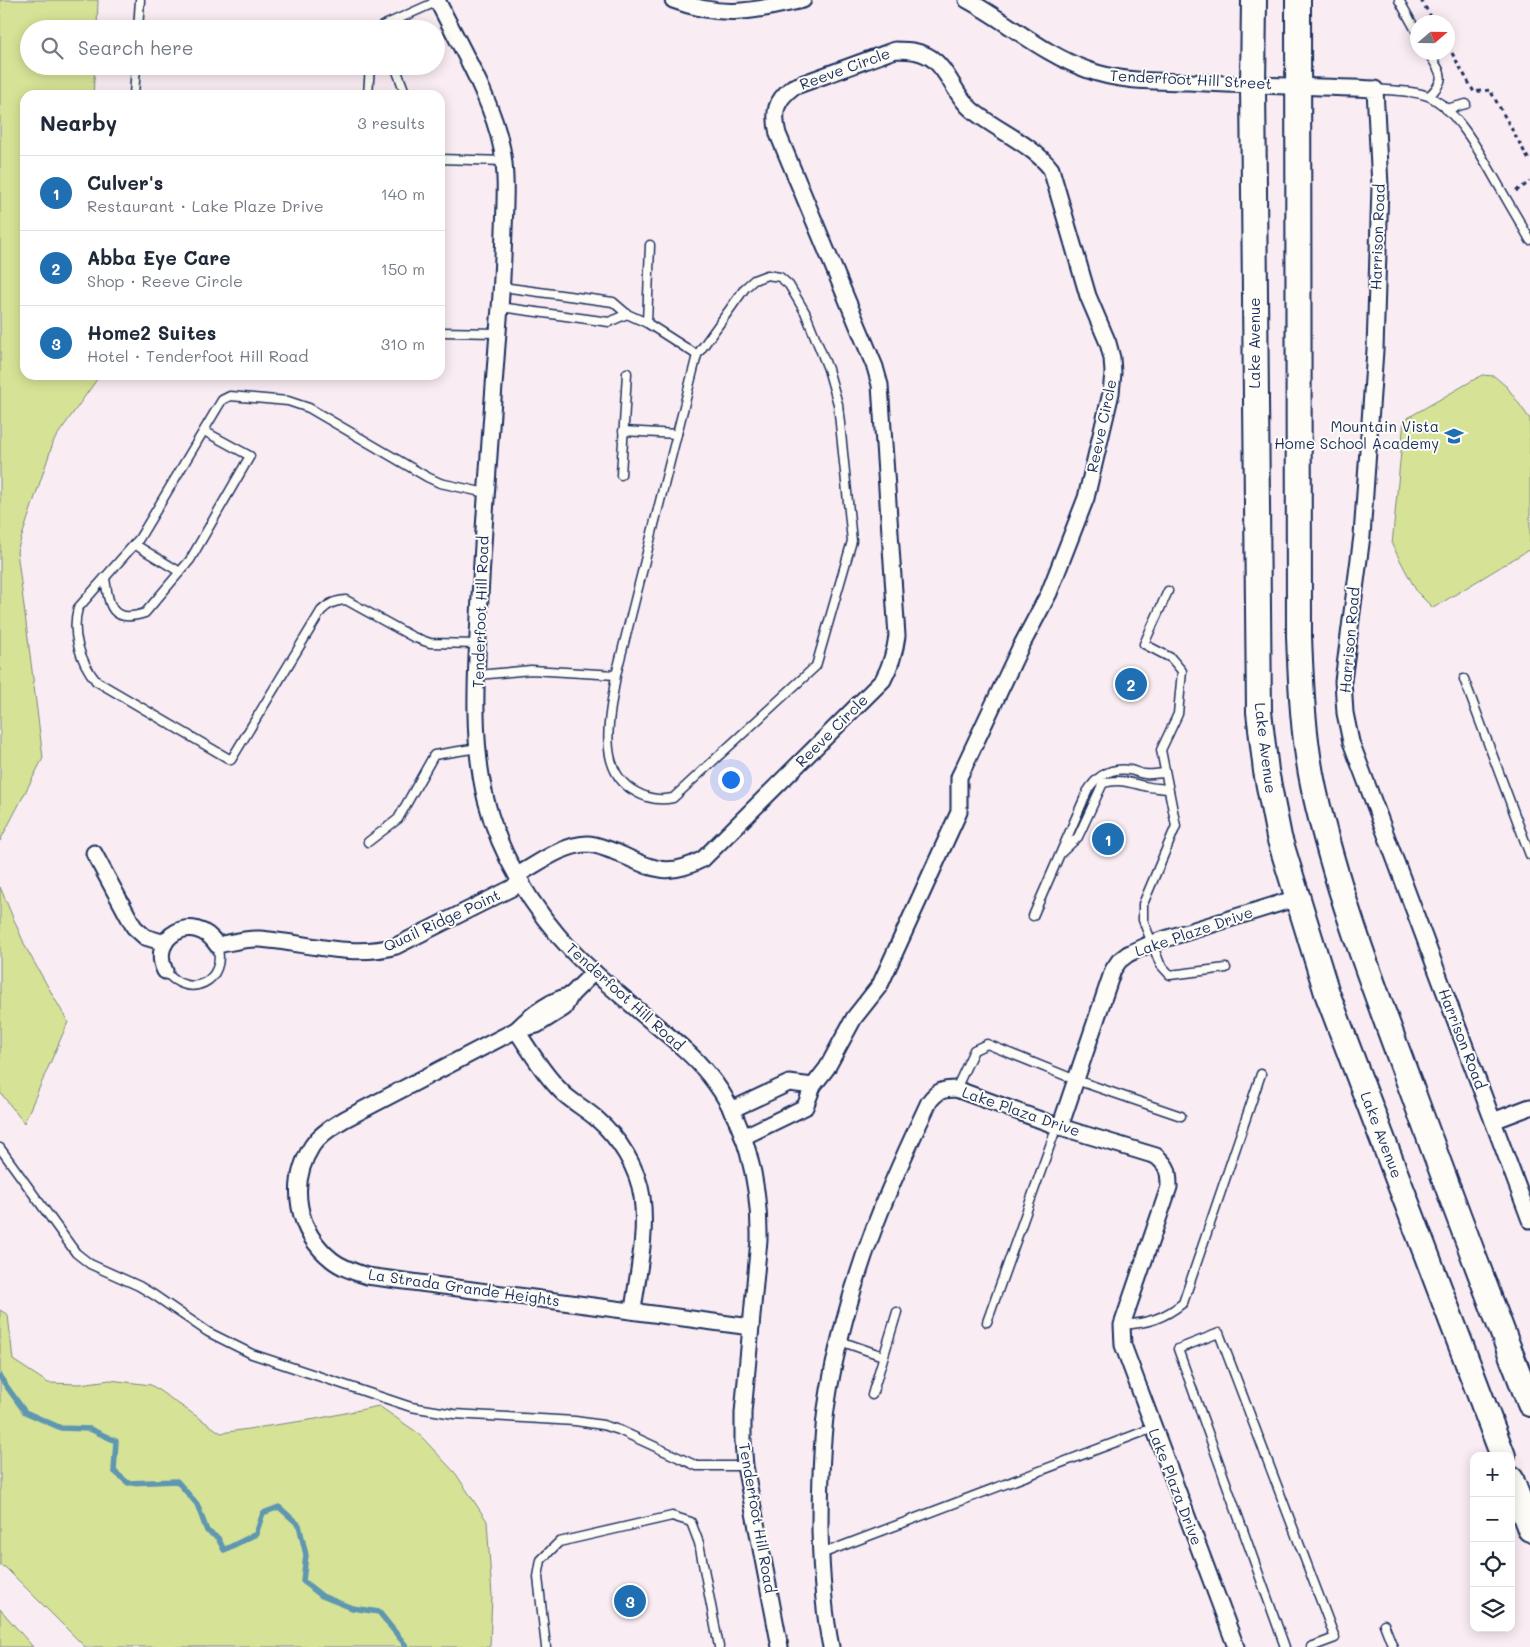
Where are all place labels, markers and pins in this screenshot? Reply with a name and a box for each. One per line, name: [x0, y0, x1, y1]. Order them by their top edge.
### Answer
place label: Mountain Vista Home School Academy: [1274, 416, 1439, 453]
school or university icon: Mountain Vista Home School Academy: [1443, 425, 1465, 447]
pin: 2: [1115, 665, 1147, 703]
pin: 1: [1092, 820, 1124, 858]
pin: 3: [614, 1582, 646, 1620]

